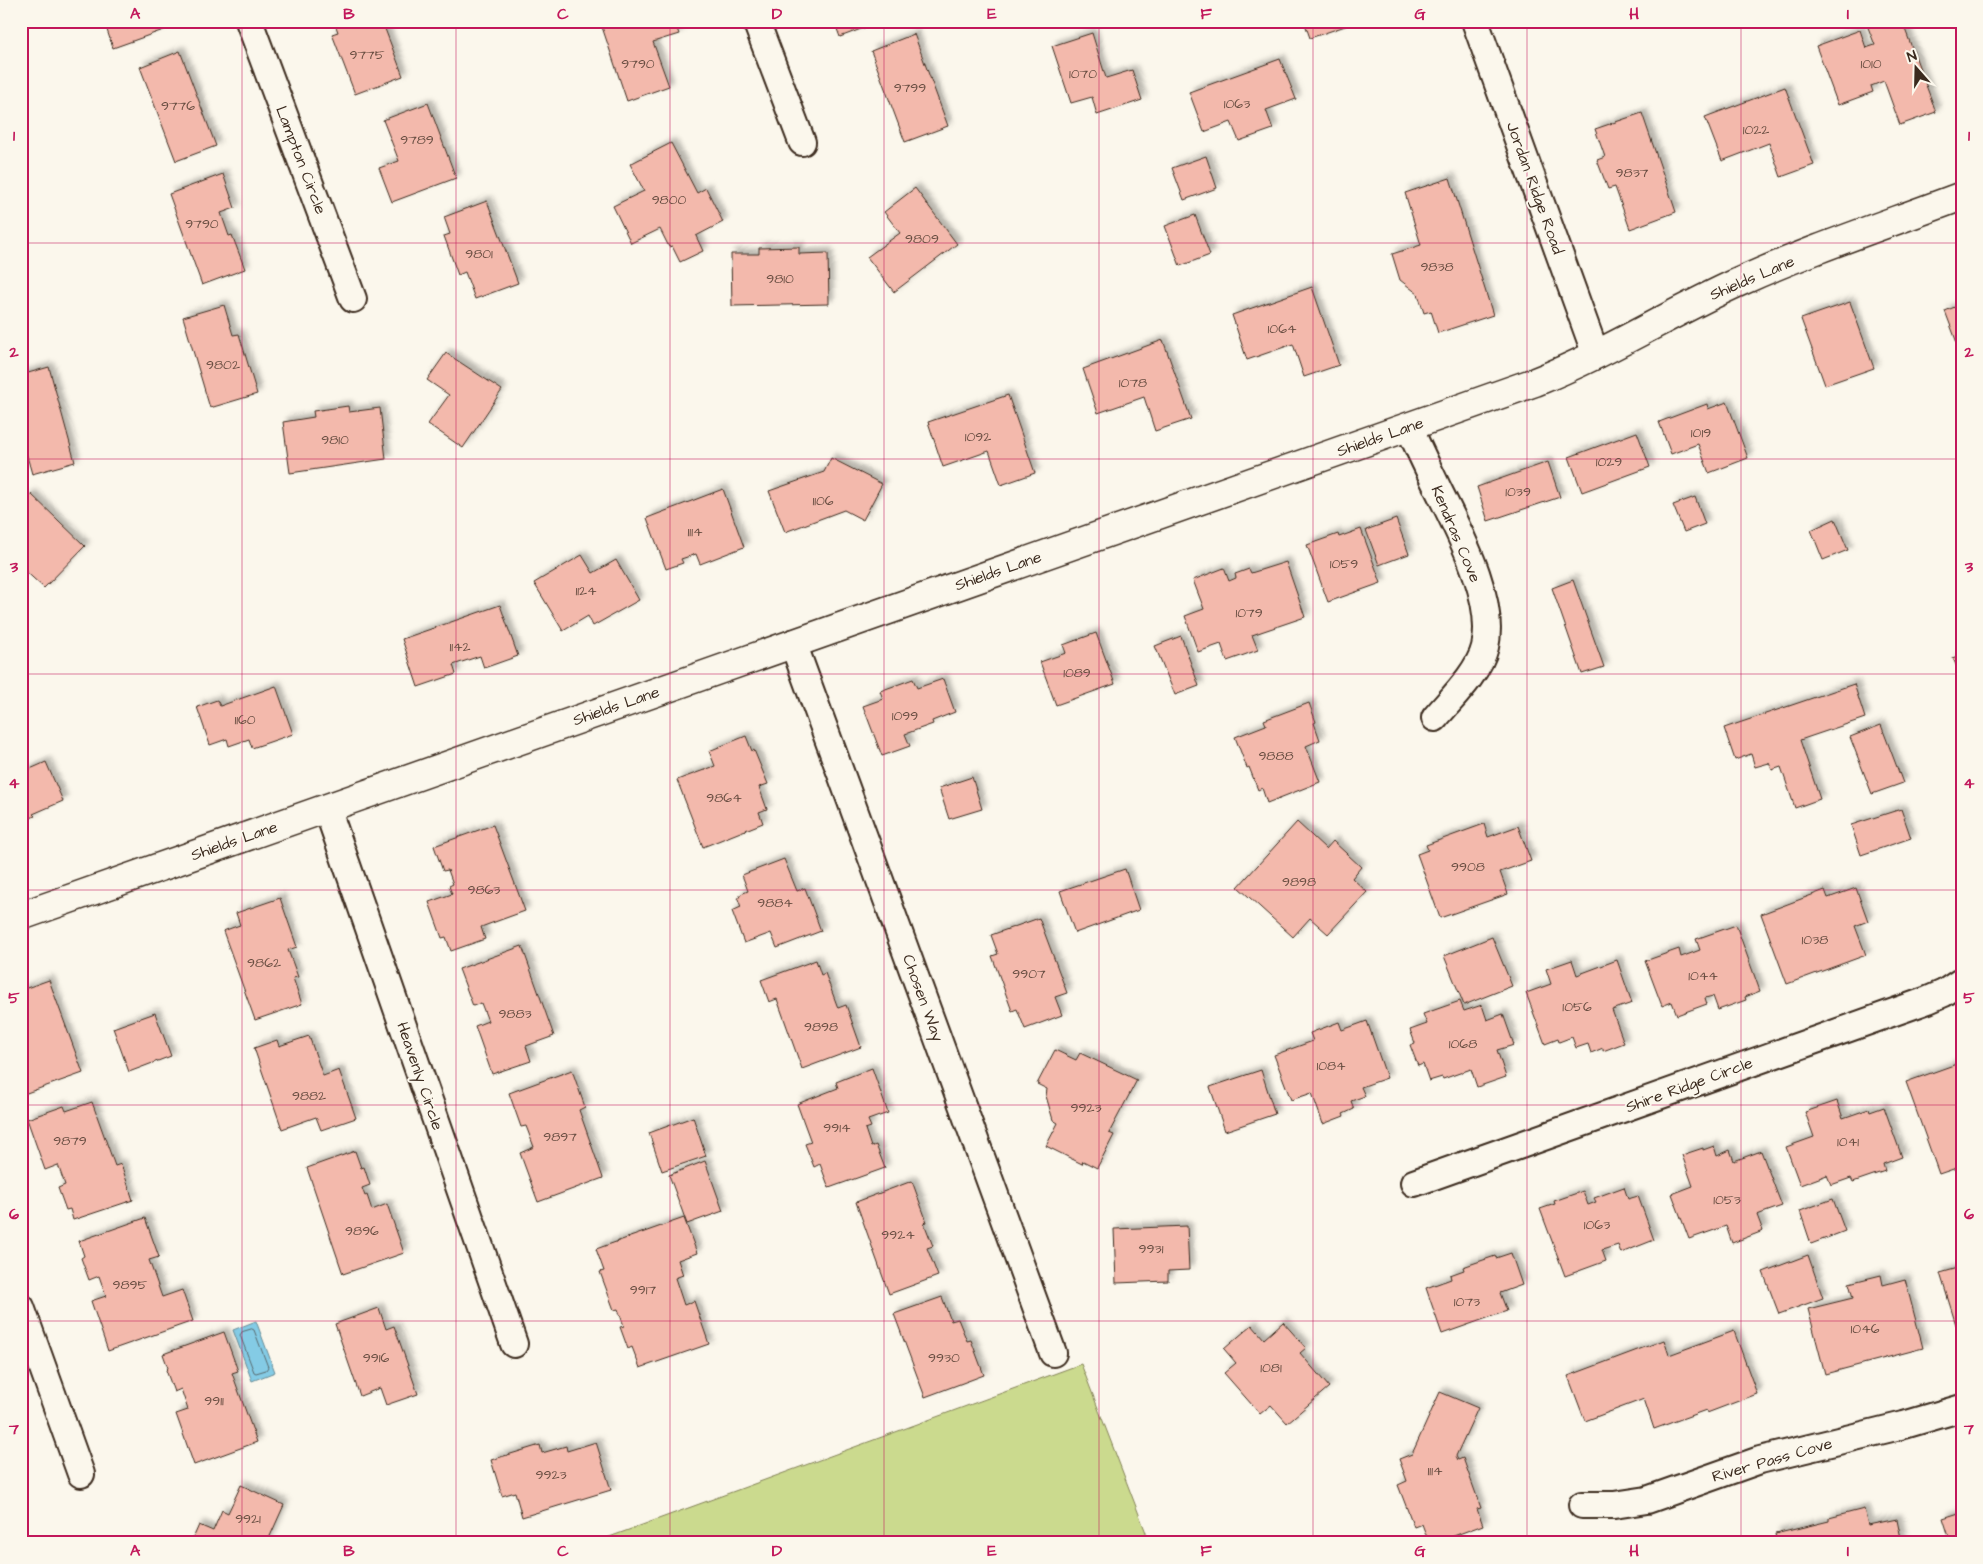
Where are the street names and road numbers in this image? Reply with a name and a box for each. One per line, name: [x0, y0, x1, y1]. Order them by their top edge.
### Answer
street label: Lampton Circle: [270, 103, 332, 218]
street label: Jordan Ridge Road: [1500, 119, 1569, 257]
street label: Shields Lane: [1706, 250, 1798, 306]
street label: Shields Lane: [1334, 412, 1427, 462]
street label: Kendras Cove: [1426, 482, 1486, 586]
street label: Shields Lane: [952, 546, 1045, 596]
street label: Shields Lane: [570, 681, 663, 731]
street label: Shields Lane: [188, 816, 281, 866]
street label: Chosen Way: [896, 951, 949, 1045]
street label: Heavenly Circle: [390, 1019, 449, 1134]
street label: Shire Ridge Circle: [1622, 1052, 1756, 1119]
street label: River Pass Cove: [1709, 1432, 1835, 1488]

